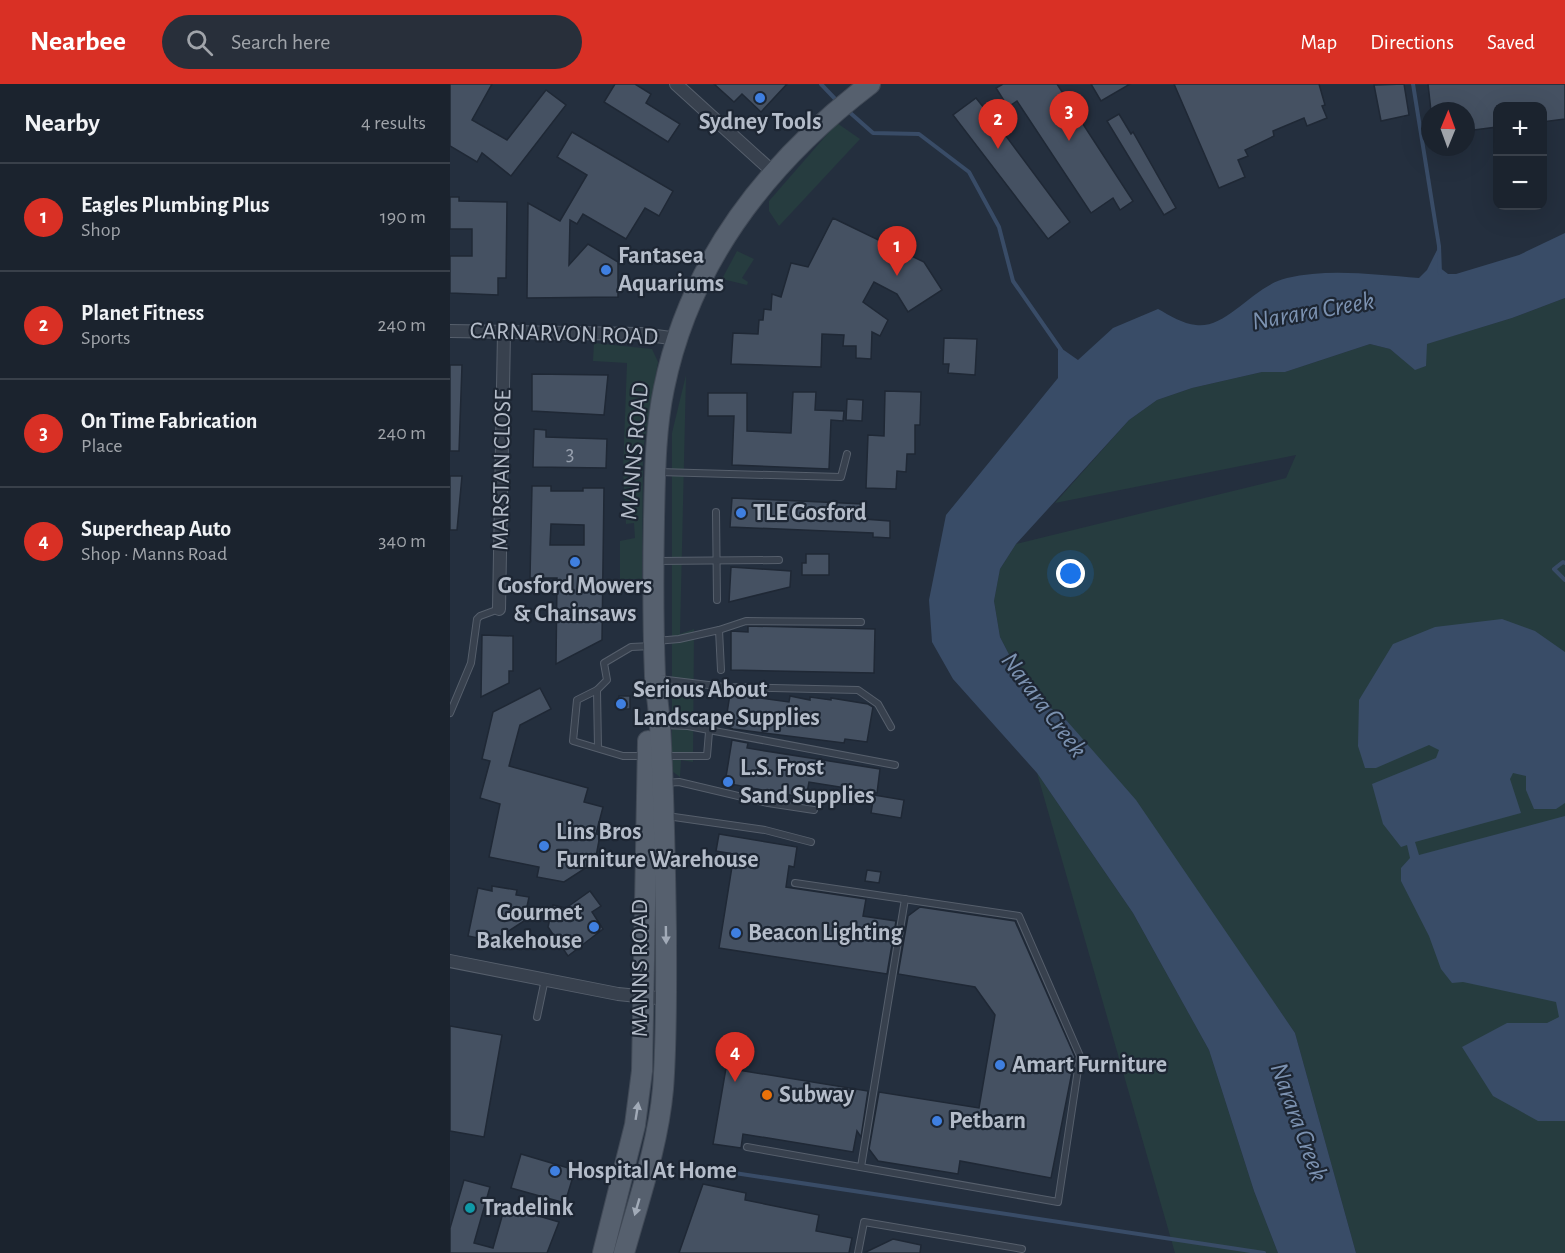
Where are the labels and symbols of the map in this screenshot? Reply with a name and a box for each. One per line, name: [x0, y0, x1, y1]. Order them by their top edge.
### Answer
marker: Sydney Tools: [753, 91, 767, 105]
pin: 3: [1050, 92, 1088, 141]
pin: 2: [978, 100, 1018, 149]
north arrow: [1421, 102, 1475, 156]
place label: Sydney Tools: [699, 110, 821, 134]
pin: 1: [878, 226, 916, 276]
place label: Fantasea Aquariums: [618, 244, 724, 296]
marker: Fantasea Aquariums: [599, 263, 613, 277]
water label: Narara Creek: [1250, 287, 1376, 335]
street label: CARNARVON ROAD: [469, 319, 659, 349]
street label: MANNS ROAD: [617, 381, 653, 521]
street label: MARSTAN CLOSE: [489, 389, 515, 551]
house number: 3: [566, 443, 574, 464]
place label: TLE Gosford: [753, 501, 867, 525]
marker: TLE Gosford: [734, 506, 748, 520]
marker: Gosford Mowers & Chainsaws: [568, 555, 582, 569]
your location: [1056, 559, 1085, 588]
place label: Gosford Mowers & Chainsaws: [498, 574, 652, 626]
water label: Narara Creek: [996, 648, 1092, 762]
place label: Serious About Landscape Supplies: [633, 678, 820, 730]
marker: Serious About Landscape Supplies: [614, 697, 628, 711]
place label: L.S. Frost Sand Supplies: [740, 756, 874, 808]
marker: L.S. Frost Sand Supplies: [721, 775, 735, 789]
place label: Lins Bros Furniture Warehouse: [556, 820, 759, 872]
marker: Lins Bros Furniture Warehouse: [537, 839, 551, 853]
street label: MANNS ROAD: [628, 899, 652, 1037]
place label: Gourmet Bakehouse: [476, 901, 582, 953]
marker: Gourmet Bakehouse: [587, 920, 601, 934]
place label: Beacon Lighting: [748, 921, 903, 945]
one-way arrow: [661, 925, 671, 944]
marker: Beacon Lighting: [729, 926, 743, 940]
pin: 4: [716, 1032, 754, 1082]
place label: Amart Furniture: [1012, 1053, 1167, 1077]
marker: Amart Furniture: [993, 1058, 1007, 1072]
water label: Narara Creek: [1266, 1059, 1332, 1185]
place label: Subway: [779, 1083, 855, 1107]
marker: Subway: [760, 1088, 774, 1102]
one-way arrow: [633, 1101, 642, 1120]
place label: Petbarn: [949, 1109, 1026, 1133]
marker: Petbarn: [930, 1114, 944, 1128]
place label: Hospital At Home: [567, 1159, 737, 1183]
marker: Hospital At Home: [548, 1164, 562, 1178]
place label: Tradelink: [482, 1196, 573, 1220]
one-way arrow: [632, 1198, 641, 1216]
marker: Tradelink: [463, 1201, 477, 1215]

